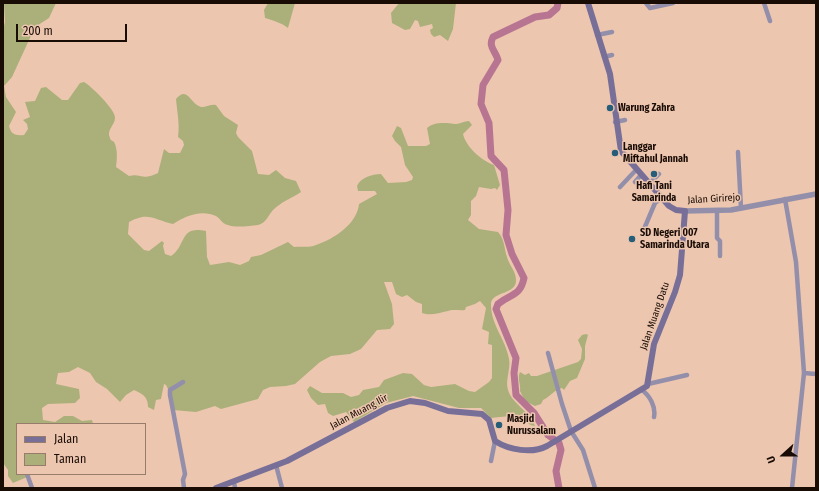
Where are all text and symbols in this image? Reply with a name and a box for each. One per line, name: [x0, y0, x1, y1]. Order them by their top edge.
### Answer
scale bar: [18, 16, 129, 42]
text: 200 m: [23, 24, 53, 38]
place label: Warung Zahra: [618, 102, 675, 114]
marker: Warung Zahra: [605, 103, 615, 113]
place label: Langgar Miftahul Jannah: [623, 141, 688, 164]
marker: Langgar Miftahul Jannah: [610, 148, 620, 158]
marker: Hafi Tani Samarinda: [649, 169, 659, 179]
place label: Hafi Tani Samarinda: [632, 180, 676, 204]
street label: Jalan Girirejo: [687, 192, 741, 206]
place label: SD Negeri 007 Samarinda Utara: [640, 227, 709, 250]
marker: SD Negeri 007 Samarinda Utara: [627, 234, 637, 244]
street label: Jalan Muang Datu: [638, 280, 672, 352]
street label: Jalan Muang Ilir: [328, 392, 390, 432]
place label: Masjid Nurussalam: [507, 413, 556, 436]
marker: Masjid Nurussalam: [494, 420, 504, 430]
legend: [16, 423, 146, 475]
text: Jalan: [54, 432, 78, 446]
north arrow: [763, 435, 803, 475]
text: Taman: [54, 452, 86, 466]
text: U: [764, 454, 779, 465]

